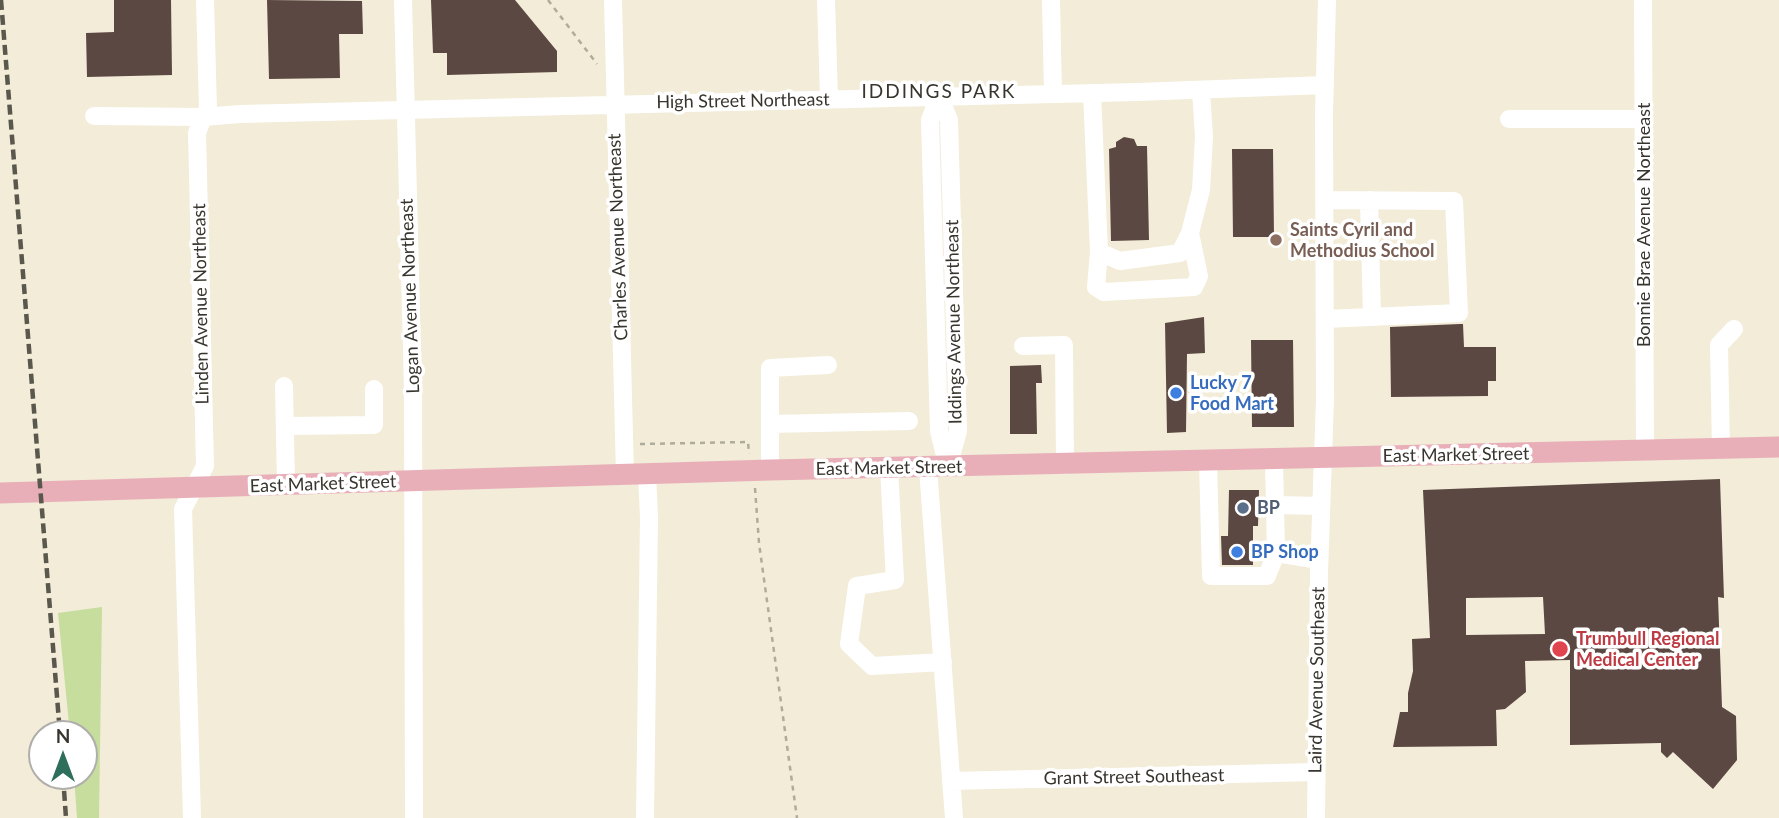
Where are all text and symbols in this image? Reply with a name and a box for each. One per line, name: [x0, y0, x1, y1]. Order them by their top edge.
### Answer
district label: IDDINGS PARK: [863, 81, 1015, 103]
street label: High Street Northeast: [656, 89, 830, 113]
street label: Bonnie Brae Avenue Northeast: [1633, 103, 1655, 347]
street label: Charles Avenue Northeast: [604, 133, 632, 341]
street label: Logan Avenue Northeast: [396, 198, 424, 394]
street label: Linden Avenue Northeast: [188, 203, 214, 405]
street label: Iddings Avenue Northeast: [941, 219, 967, 425]
place label: Saints Cyril and Methodius School: [1290, 219, 1434, 262]
marker: Saints Cyril and Methodius School: [1268, 232, 1284, 248]
place label: Lucky 7 Food Mart: [1190, 372, 1274, 414]
marker: Lucky 7 Food Mart: [1168, 385, 1184, 401]
street label: East Market Street: [1383, 443, 1529, 467]
street label: East Market Street: [816, 456, 962, 480]
street label: East Market Street: [249, 471, 397, 497]
place label: BP: [1257, 497, 1280, 519]
marker: BP: [1235, 500, 1251, 516]
place label: BP Shop: [1251, 541, 1319, 563]
marker: BP Shop: [1229, 544, 1245, 560]
street label: Laird Avenue Southeast: [1305, 586, 1329, 774]
place label: Trumbull Regional Medical Center: [1576, 628, 1719, 670]
marker: Trumbull Regional Medical Center: [1550, 639, 1570, 659]
north arrow: [28, 720, 98, 790]
text: N: [56, 724, 70, 747]
street label: Grant Street Southeast: [1044, 765, 1224, 789]

